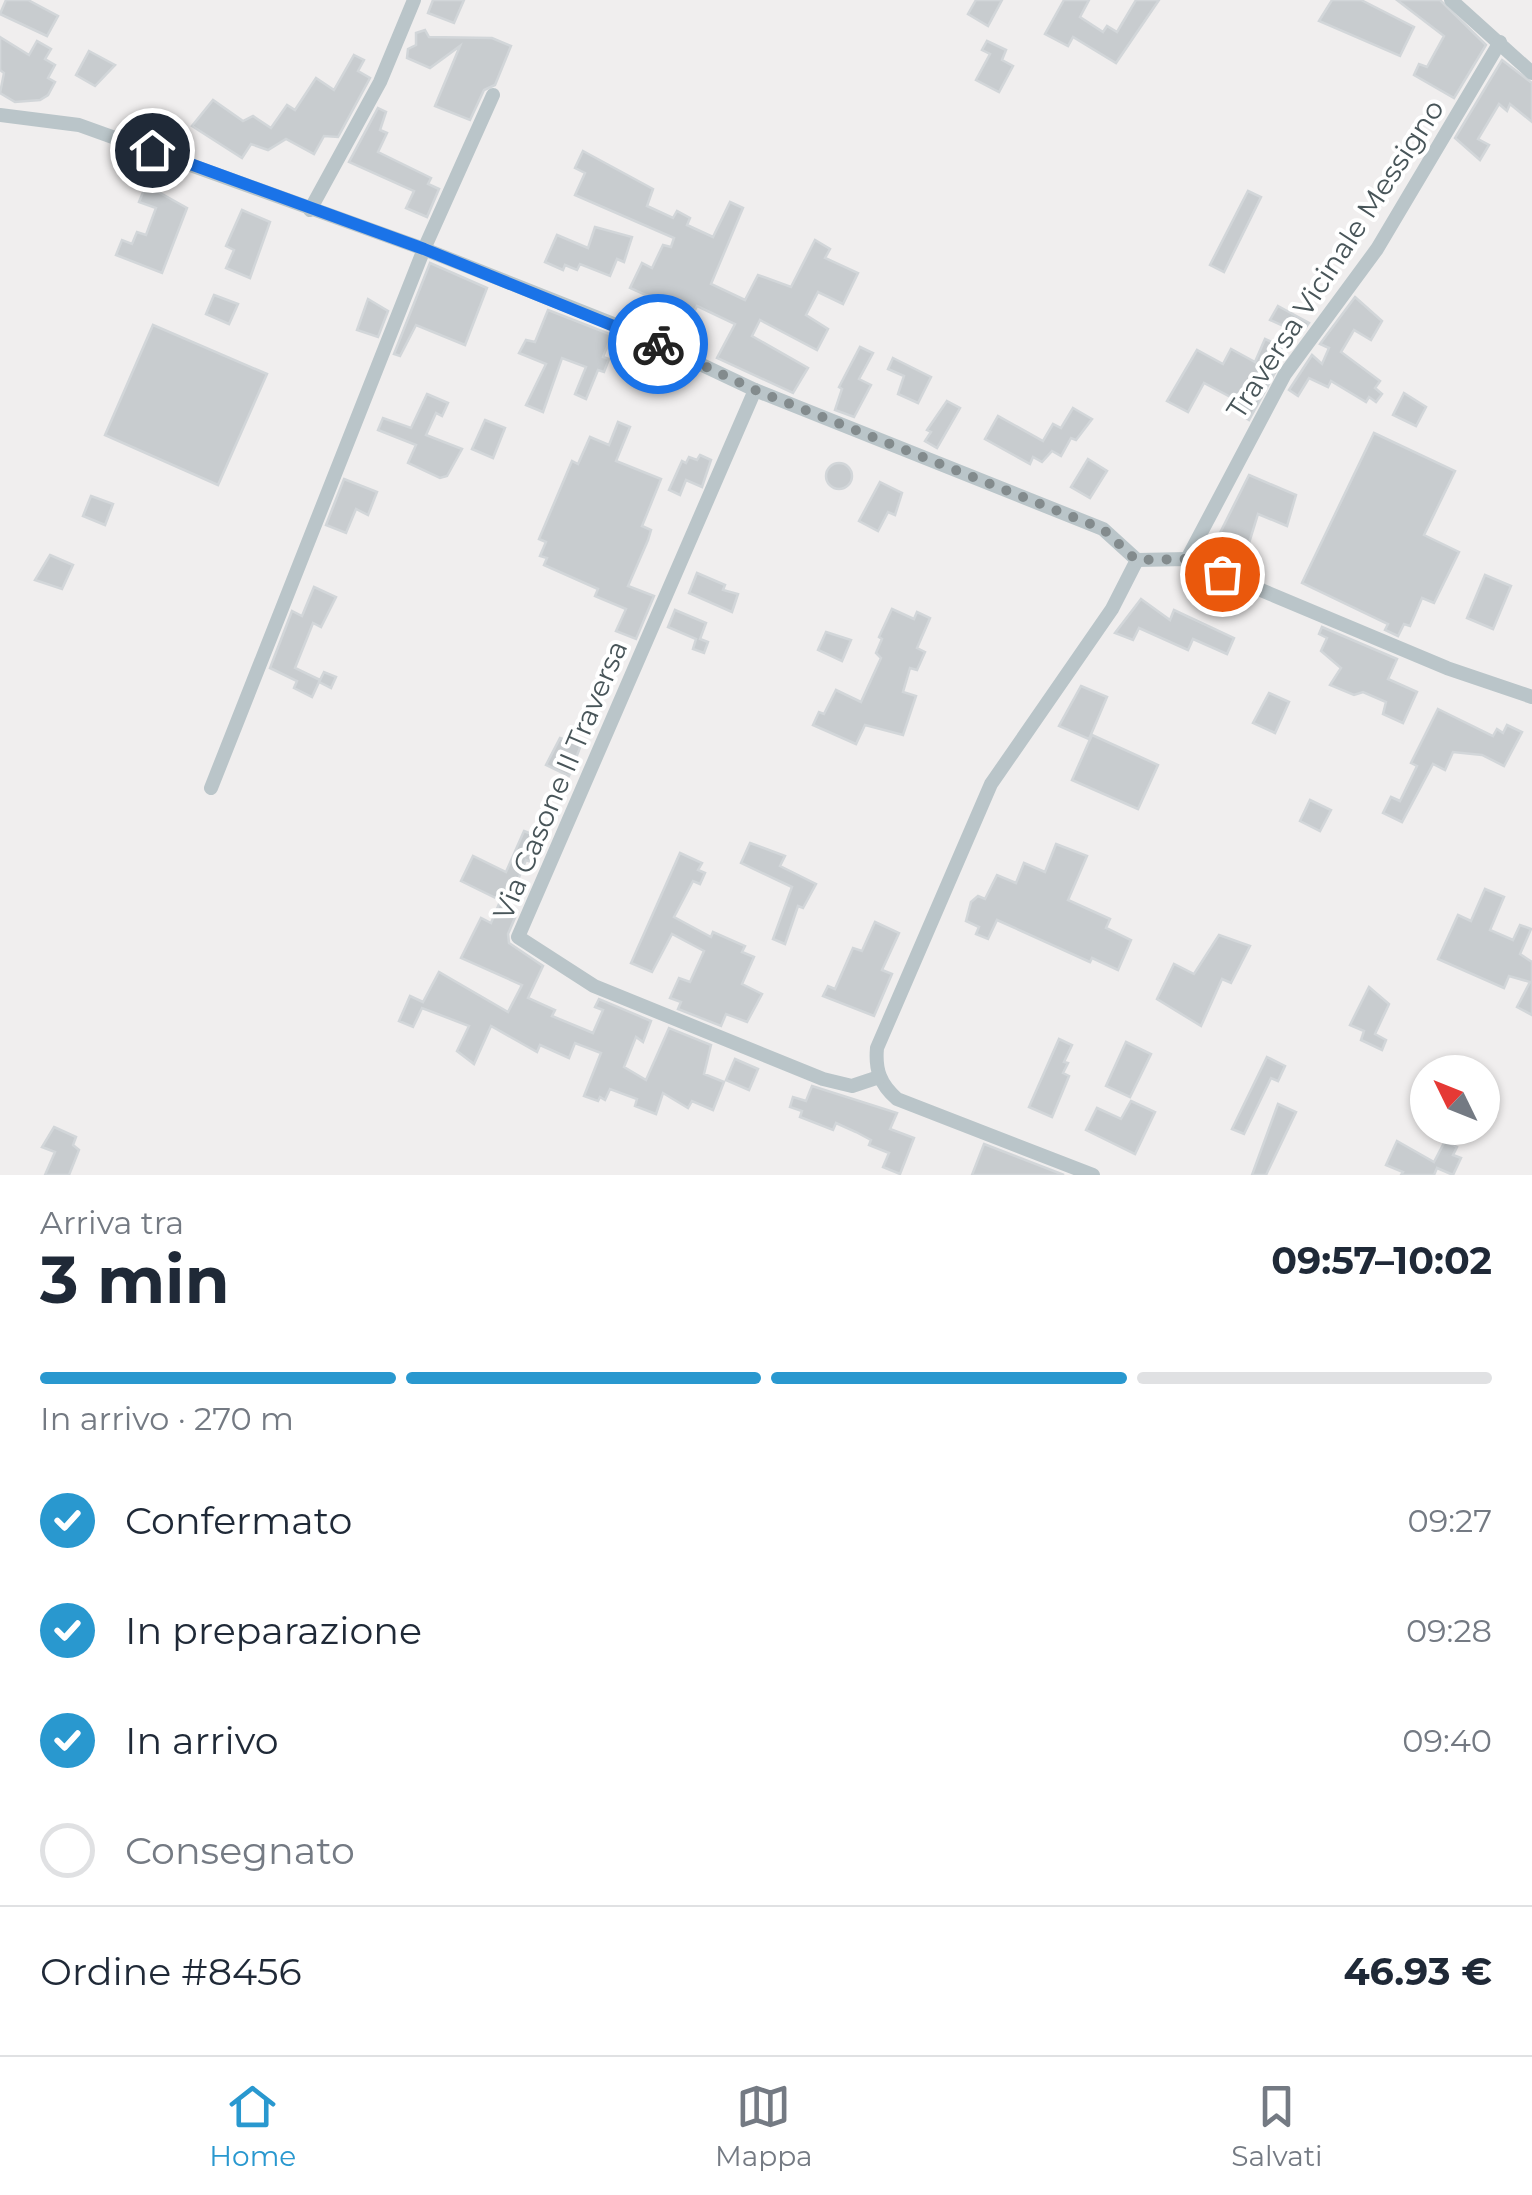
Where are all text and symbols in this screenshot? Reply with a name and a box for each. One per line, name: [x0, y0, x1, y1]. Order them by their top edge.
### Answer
street label: Traversa Vicinale Messigno: [1219, 93, 1451, 425]
pin: [110, 108, 195, 193]
icon: home: [125, 123, 180, 178]
courier: [608, 294, 708, 394]
icon: bike: [631, 317, 686, 372]
pin: [1180, 532, 1265, 617]
icon: bag: [1195, 547, 1250, 602]
street label: Via Casone II Traversa: [486, 635, 634, 925]
north arrow: [1410, 1055, 1500, 1145]
map controls: [1410, 1055, 1500, 1145]
text: Arriva tra: [40, 1203, 184, 1242]
text: 09:57–10:02: [1271, 1237, 1492, 1284]
text: 3 min: [40, 1240, 230, 1319]
text: In arrivo · 270 m: [40, 1399, 294, 1438]
icon: check: [40, 1493, 95, 1548]
text: Confermato: [125, 1497, 352, 1544]
text: 09:27: [1408, 1501, 1492, 1540]
icon: check: [40, 1603, 95, 1658]
text: In preparazione: [125, 1607, 422, 1654]
text: 09:28: [1406, 1611, 1492, 1650]
icon: check: [40, 1713, 95, 1768]
text: In arrivo: [125, 1717, 279, 1764]
text: 09:40: [1402, 1721, 1492, 1760]
text: Consegnato: [125, 1827, 355, 1874]
text: Ordine #8456: [40, 1948, 302, 1995]
text: 46.93 €: [1343, 1948, 1492, 1995]
tab: Home: [209, 2079, 296, 2173]
tab: Mappa: [715, 2079, 813, 2173]
tab: Salvati: [1231, 2079, 1323, 2173]

